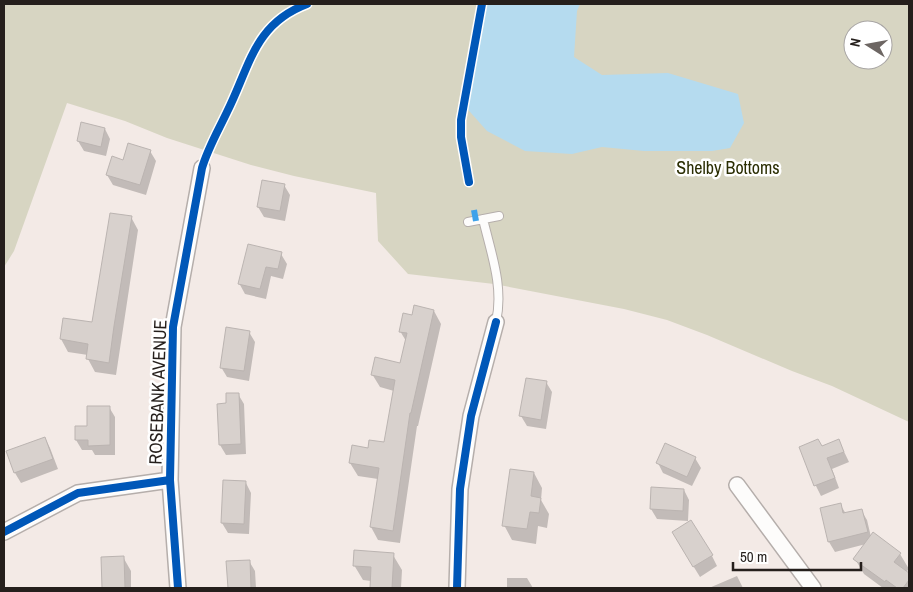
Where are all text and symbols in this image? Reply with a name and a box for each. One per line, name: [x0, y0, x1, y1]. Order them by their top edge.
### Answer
north arrow: [843, 20, 893, 70]
text: N: [846, 37, 865, 48]
park label: Shelby Bottoms: [676, 155, 780, 180]
street label: ROSEBANK AVENUE: [142, 319, 173, 465]
scale bar: [733, 540, 860, 572]
text: 50 m: [740, 546, 767, 567]

